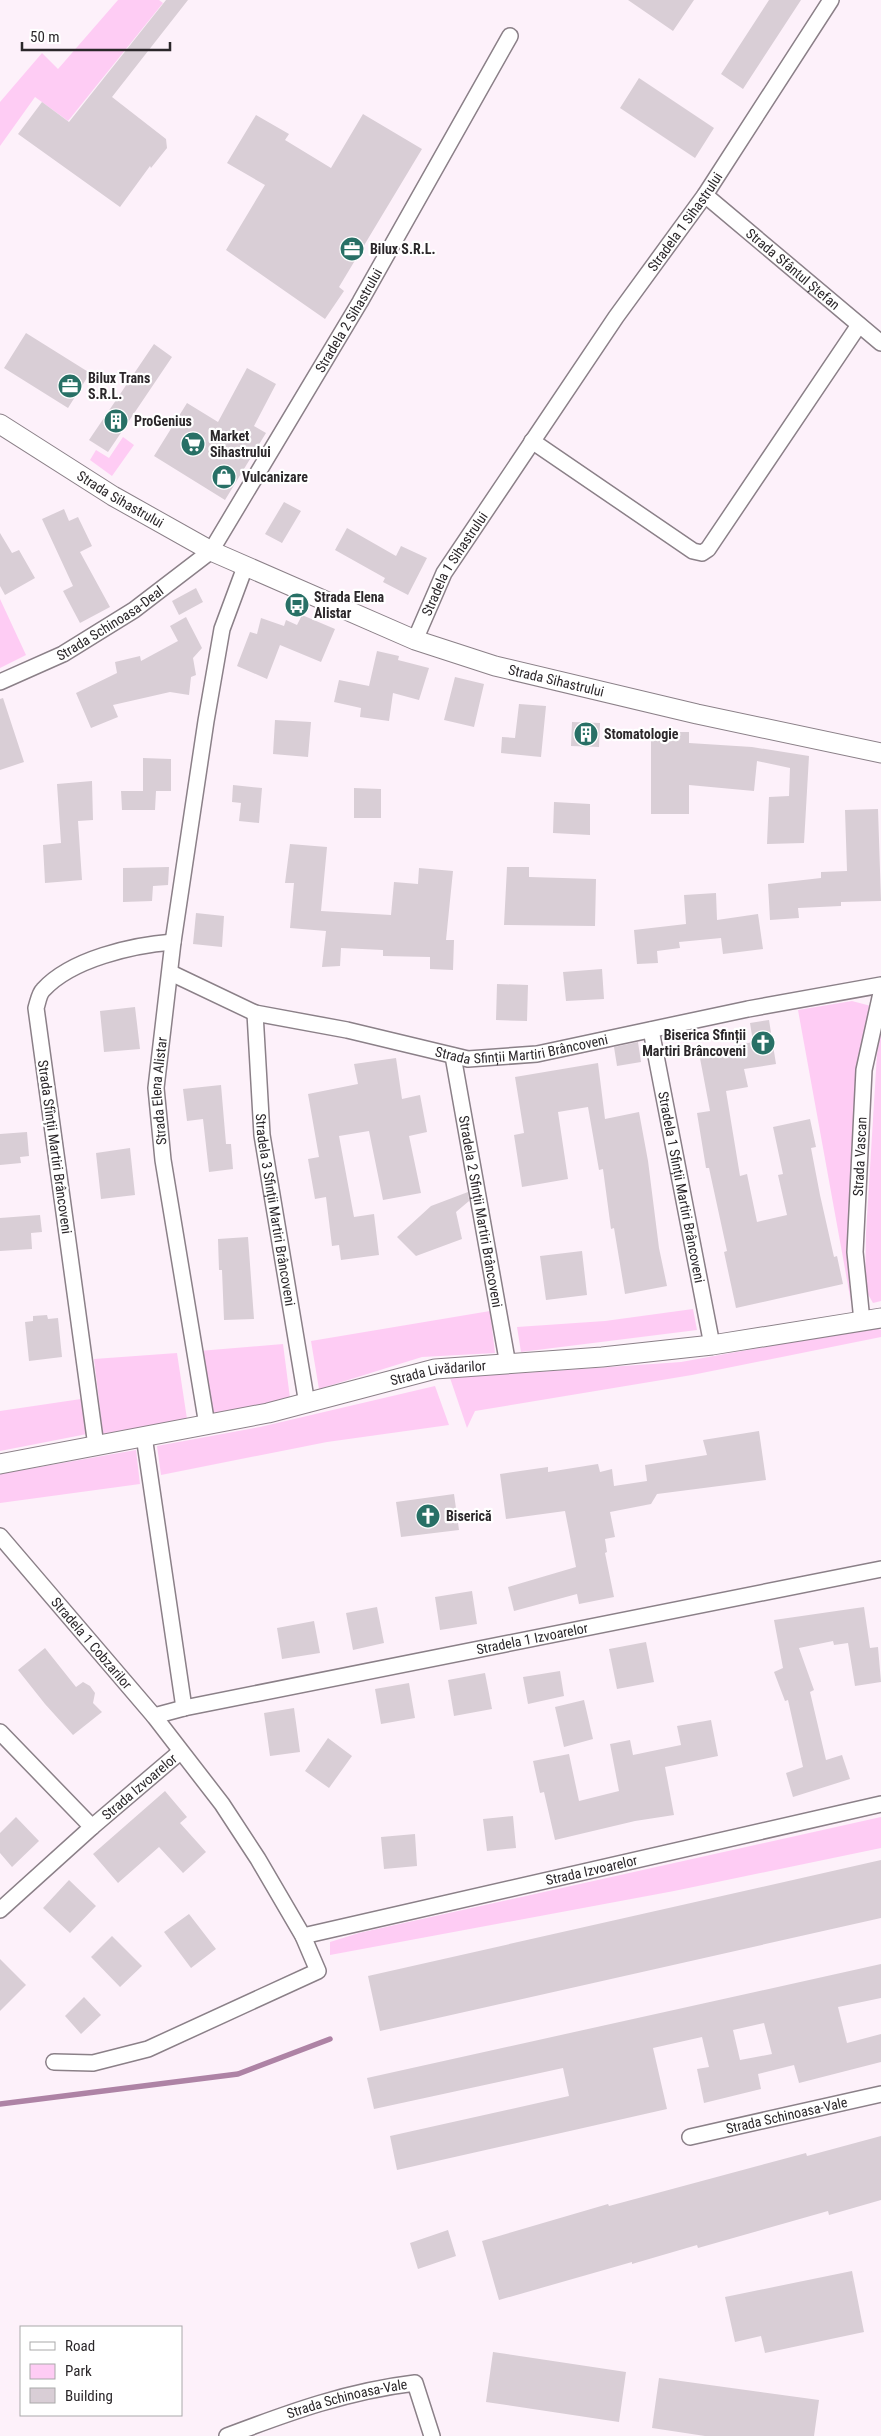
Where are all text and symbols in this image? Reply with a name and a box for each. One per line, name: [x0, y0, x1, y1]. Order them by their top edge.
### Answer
scale bar: [22, 20, 170, 52]
text: 50 m: [30, 28, 60, 46]
street label: Stradela 1 Sihastrului: [644, 169, 726, 274]
street label: Strada Sfântul Ștefan: [743, 225, 843, 313]
office icon: Bilux S.R.L.: [339, 236, 365, 262]
place label: Bilux S.R.L.: [370, 241, 436, 257]
street label: Stradela 2 Sihastrului: [312, 266, 385, 375]
place label: Bilux Trans S.R.L.: [88, 370, 150, 402]
office icon: Bilux Trans S.R.L.: [57, 373, 83, 399]
building icon: ProGenius: [103, 408, 129, 434]
place label: ProGenius: [134, 413, 192, 429]
place label: Market Sihastrului: [210, 428, 271, 460]
supermarket icon: Market Sihastrului: [180, 431, 206, 457]
shop icon: Vulcanizare: [211, 464, 237, 490]
street label: Strada Sihastrului: [74, 467, 167, 531]
place label: Vulcanizare: [242, 469, 308, 485]
street label: Stradela 1 Sihastrului: [418, 509, 491, 618]
street label: Strada Schinoasa-Deal: [54, 583, 166, 664]
place label: Strada Elena Alistar: [314, 589, 385, 621]
bus stop icon: Strada Elena Alistar: [284, 592, 310, 618]
street label: Strada Sihastrului: [507, 661, 606, 700]
building icon: Stomatologie: [573, 721, 599, 747]
place label: Stomatologie: [604, 726, 679, 742]
place label: Biserica Sfinții Martiri Brâncoveni: [642, 1027, 746, 1059]
church icon: Biserica Sfinții Martiri Brâncoveni: [750, 1030, 776, 1056]
street label: Strada Sfinții Martiri Brâncoveni: [434, 1031, 609, 1067]
street label: Strada Elena Alistar: [148, 1036, 170, 1146]
street label: Strada Sfînții Martiri Brâncoveni: [34, 1059, 75, 1235]
street label: Stradela 1 Sfinții Martiri Brâncoveni: [655, 1090, 708, 1284]
street label: Stradela 3 Sfinții Martiri Brâncoveni: [253, 1113, 298, 1307]
street label: Stradela 2 Sfinții Martiri Brâncoveni: [456, 1114, 506, 1309]
street label: Strada Vascan: [850, 1116, 870, 1197]
street label: Strada Livădarilor: [388, 1357, 487, 1388]
church icon: Biserică: [415, 1503, 441, 1529]
place label: Biserică: [446, 1508, 492, 1524]
street label: Stradela 1 Cobzarilor: [48, 1594, 135, 1692]
street label: Stradela 1 Izvoarelor: [475, 1620, 589, 1658]
street label: Strada Izvoarelor: [98, 1750, 180, 1823]
street label: Strada Izvoarelor: [544, 1852, 639, 1888]
street label: Strada Schinoasa-Vale: [724, 2094, 849, 2137]
legend: [20, 2326, 182, 2416]
text: Road: [65, 2337, 95, 2355]
text: Park: [65, 2362, 92, 2380]
street label: Strada Schinoasa-Vale: [285, 2376, 409, 2422]
text: Building: [65, 2387, 113, 2405]

